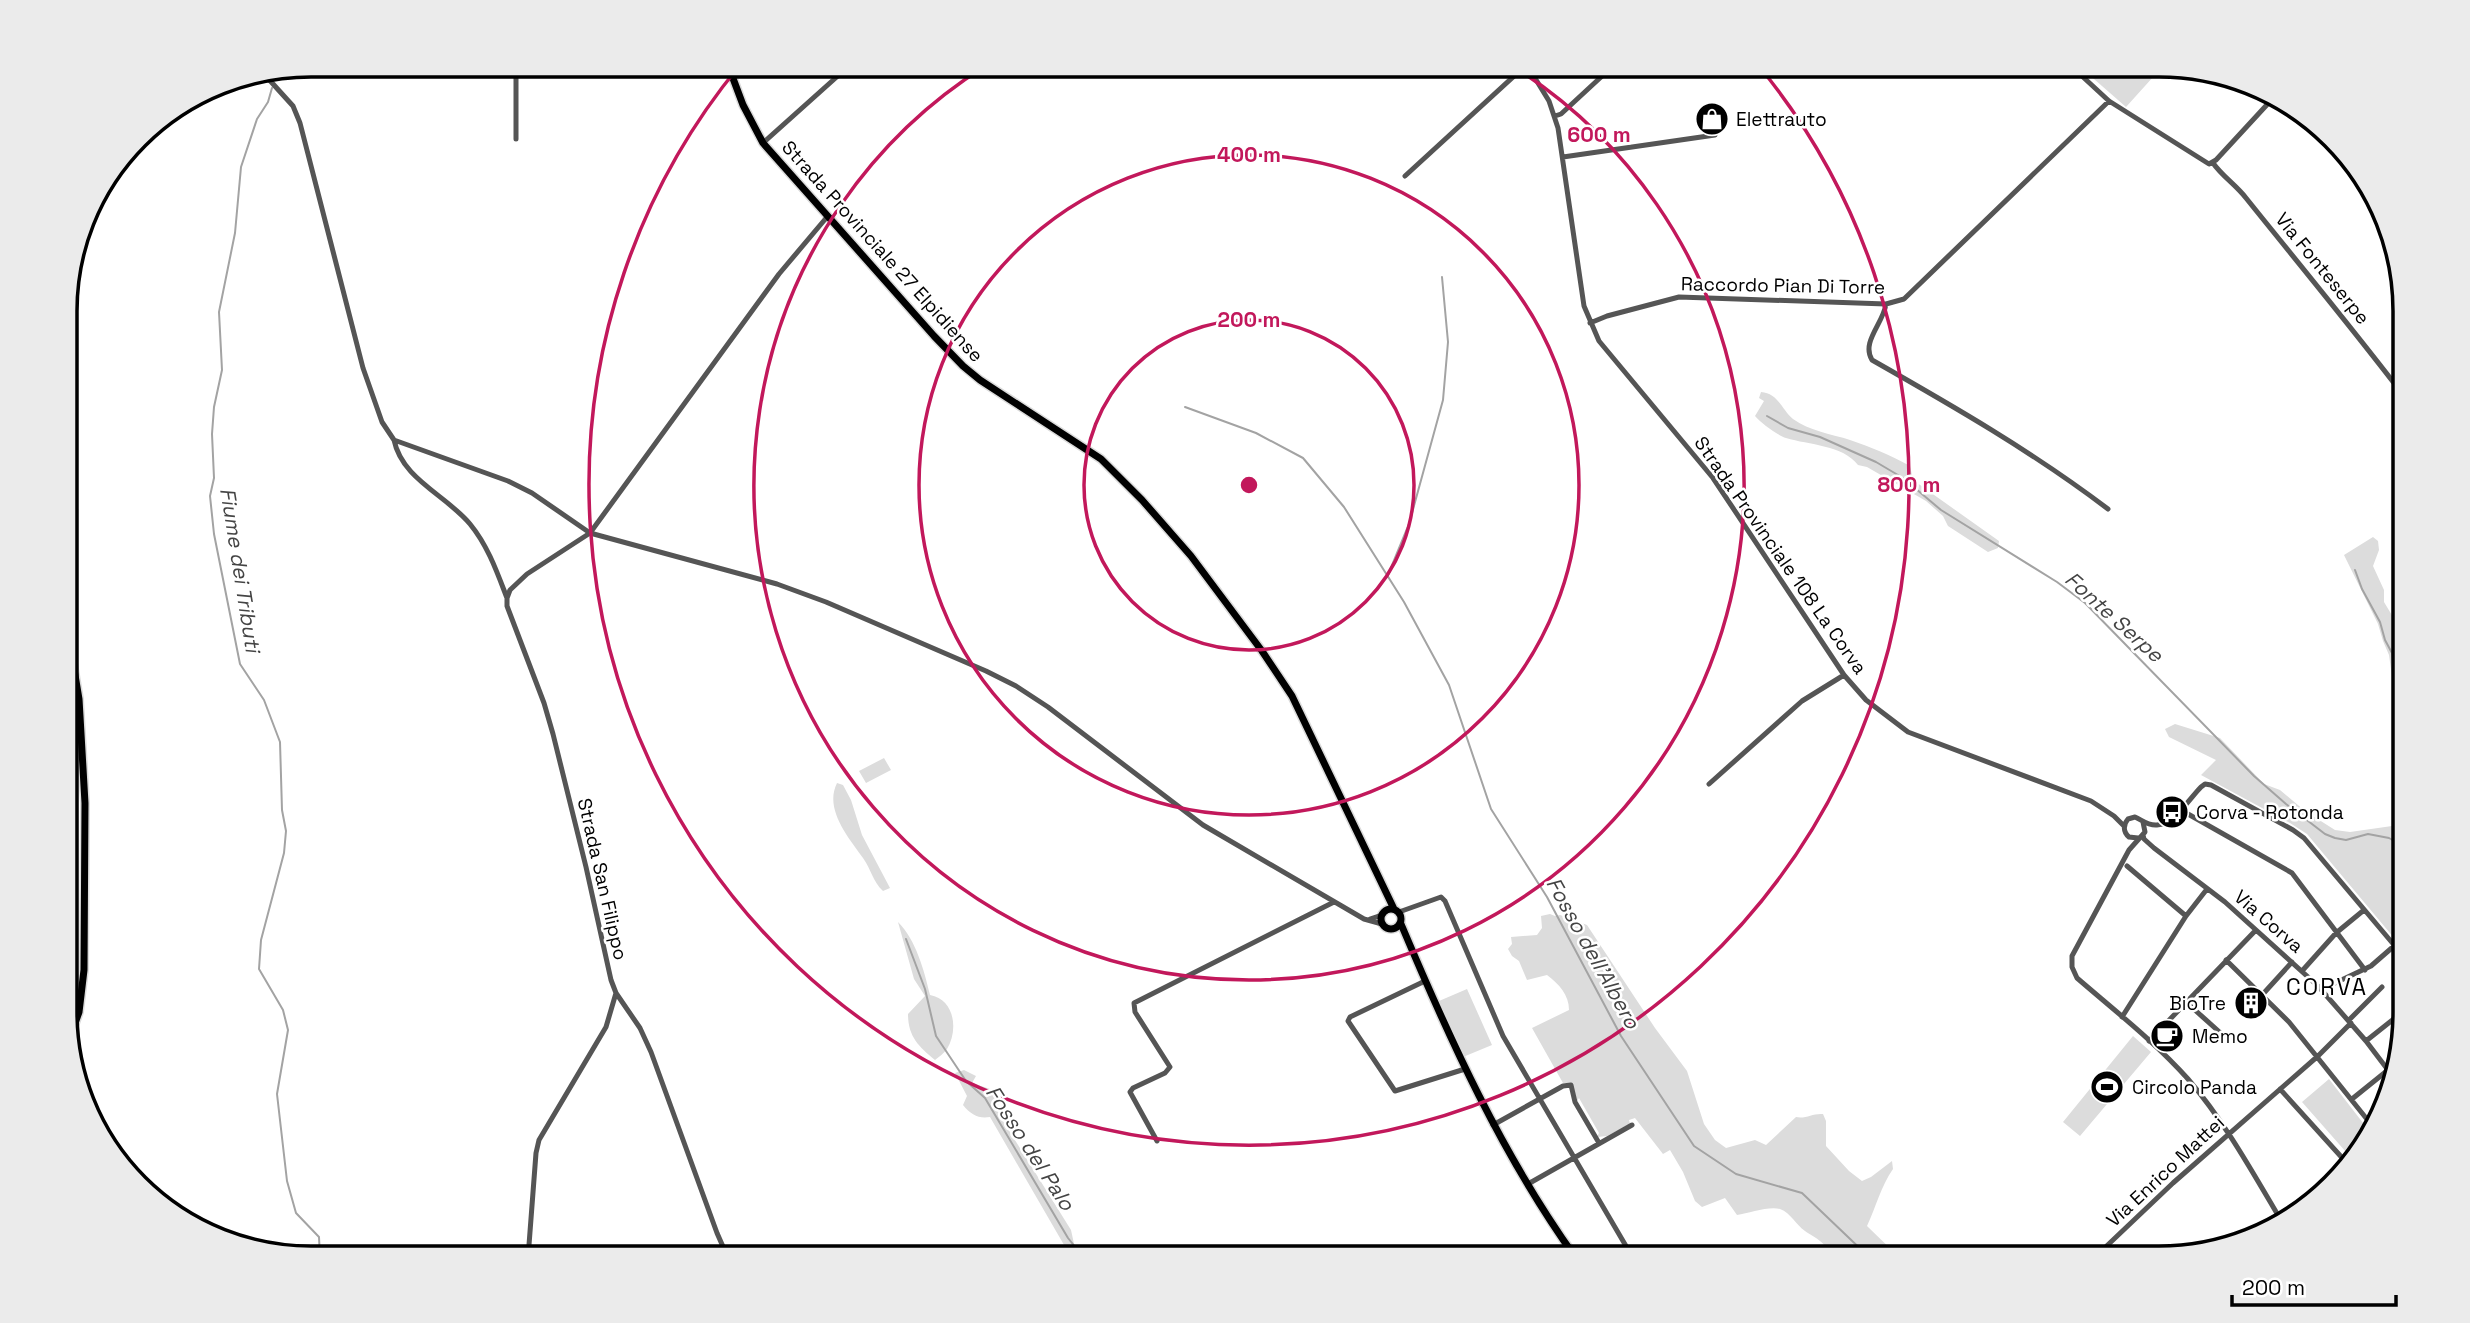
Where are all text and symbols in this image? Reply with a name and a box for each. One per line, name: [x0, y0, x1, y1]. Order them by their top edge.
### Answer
shop icon: Elettrauto: [1693, 100, 1731, 138]
place label: Elettrauto: [1736, 107, 1827, 132]
text: 600 m: [1567, 121, 1631, 148]
street label: Strada Provinciale 27 Elpidiense: [776, 135, 989, 367]
text: 400 m: [1217, 141, 1281, 168]
street label: Via Fonteserpe: [2270, 207, 2375, 329]
street label: Raccordo Pian Di Torre: [1681, 271, 1885, 300]
text: 200 m: [1218, 306, 1280, 333]
street label: Strada Provinciale 108 La Corva: [1689, 431, 1873, 679]
text: 800 m: [1877, 471, 1941, 498]
centre of rings: [1237, 473, 1261, 497]
water label: Fiume dei Tributi: [214, 486, 267, 657]
water label: Fonte Serpe: [2060, 565, 2170, 669]
bus stop icon: Corva - Rotonda: [2153, 793, 2191, 831]
street label: Strada San Filippo: [572, 796, 633, 963]
place label: Corva - Rotonda: [2196, 800, 2344, 825]
water label: Fosso dell'Albero: [1541, 872, 1647, 1034]
street label: Via Corva: [2229, 884, 2309, 958]
district label: CORVA: [2286, 972, 2368, 1002]
building icon: BioTre: [2232, 984, 2270, 1022]
place label: BioTre: [2169, 991, 2226, 1016]
cafe icon: Memo: [2148, 1017, 2186, 1055]
place label: Memo: [2192, 1024, 2248, 1049]
sports icon: Circolo Panda: [2088, 1068, 2126, 1106]
place label: Circolo Panda: [2132, 1075, 2257, 1100]
water label: Fosso del Palo: [980, 1080, 1081, 1216]
street label: Via Enrico Mattei: [2101, 1110, 2230, 1233]
scale bar: [2232, 1264, 2396, 1308]
text: 200 m: [2242, 1274, 2305, 1301]

